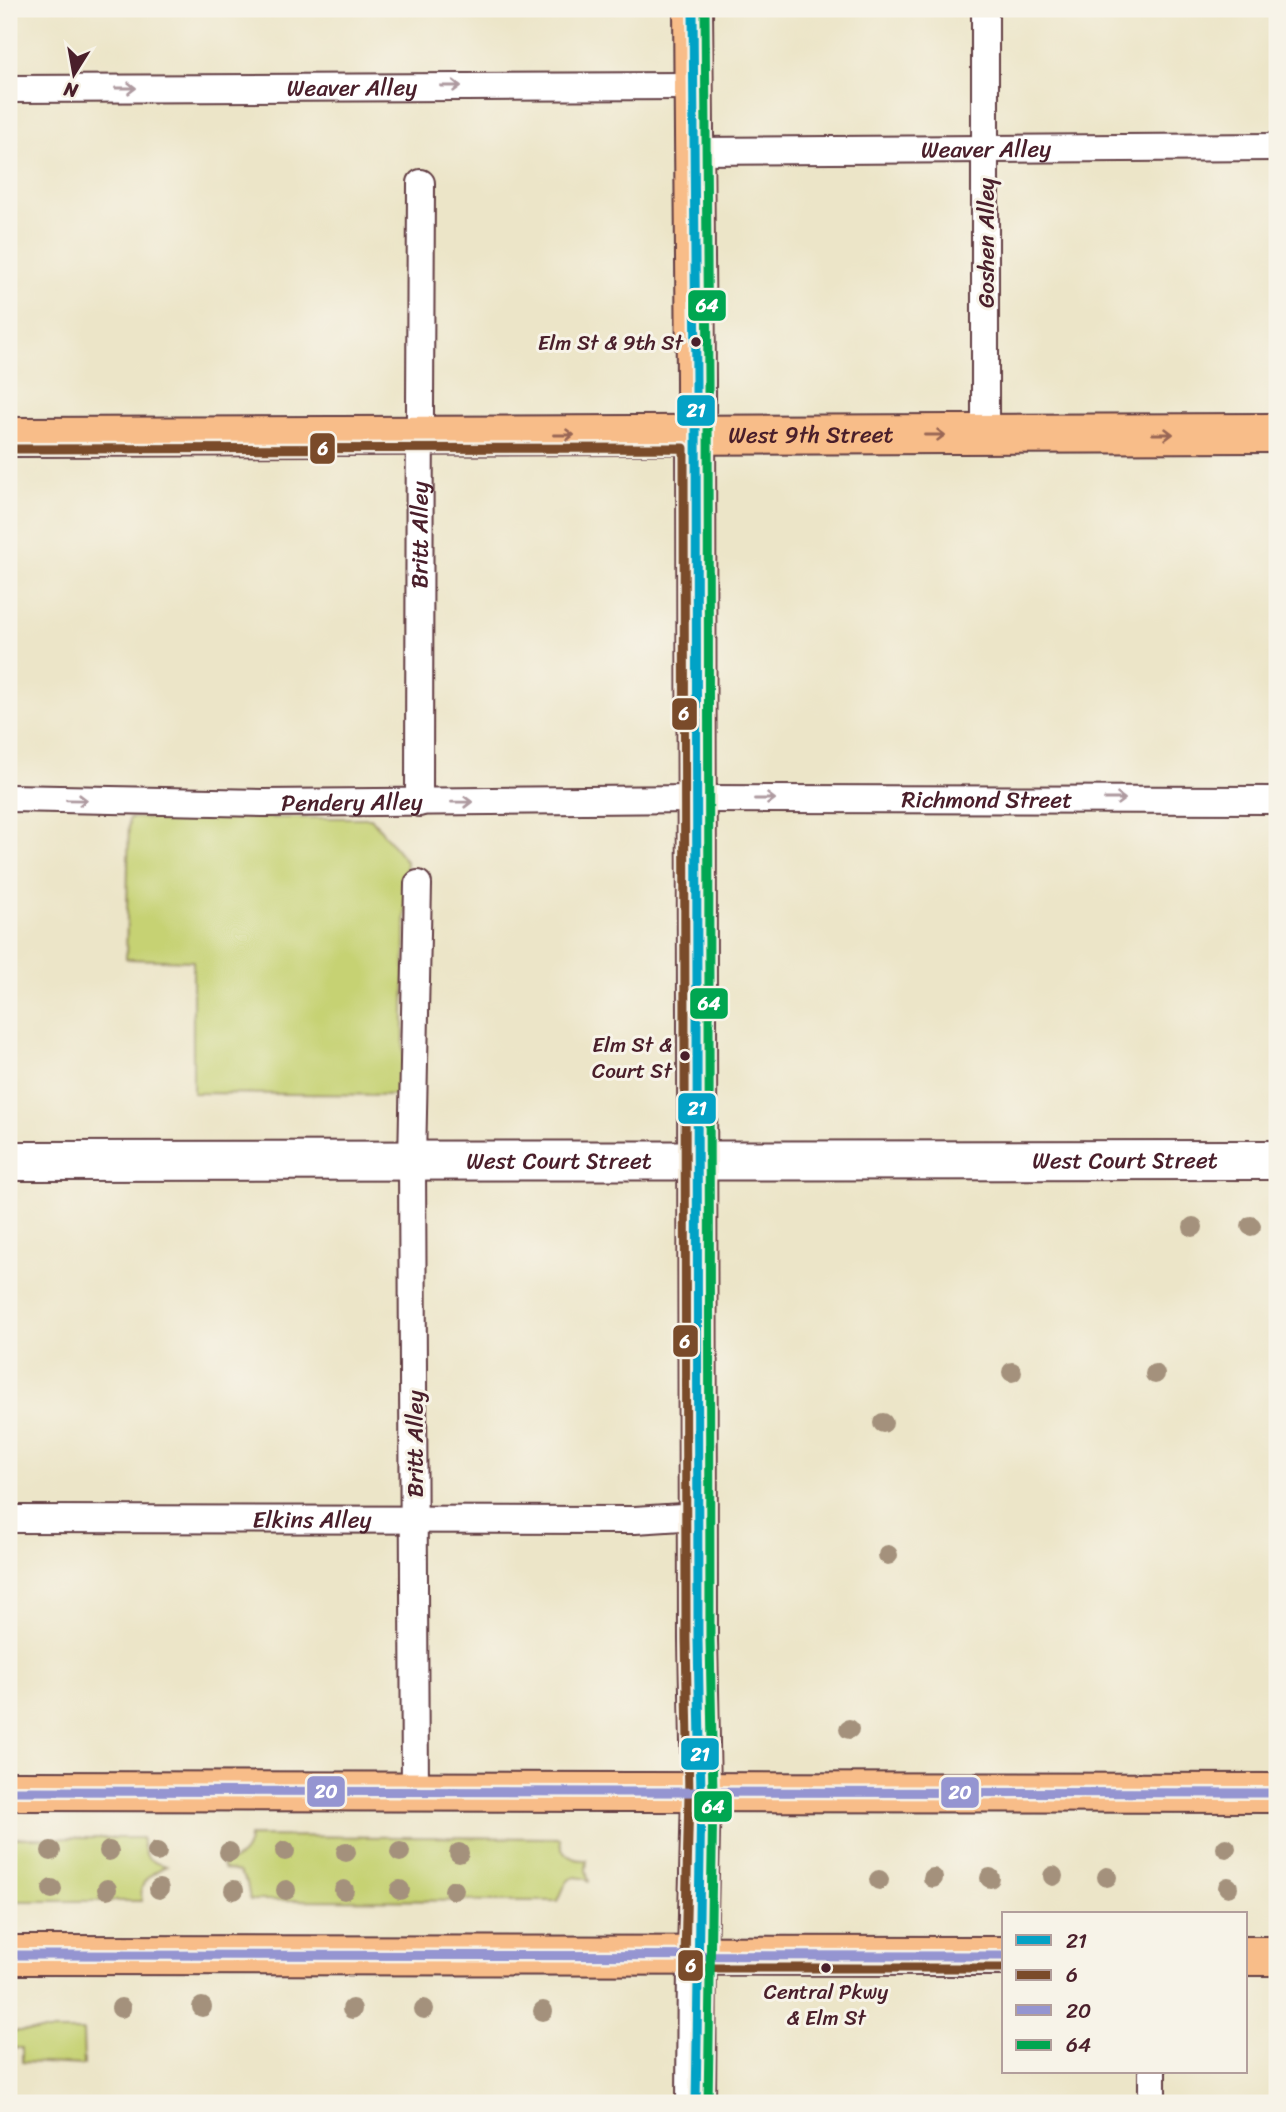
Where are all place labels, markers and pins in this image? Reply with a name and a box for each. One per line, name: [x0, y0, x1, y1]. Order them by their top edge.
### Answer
place label: Elm St & 9th St: [538, 324, 685, 362]
marker: Elm St & 9th St: [689, 335, 703, 349]
place label: Elm St & Court St: [592, 1026, 674, 1090]
marker: Elm St & Court St: [678, 1049, 692, 1063]
marker: Central Pkwy & Elm St: [819, 1961, 833, 1975]
place label: Central Pkwy & Elm St: [764, 1973, 888, 2037]

